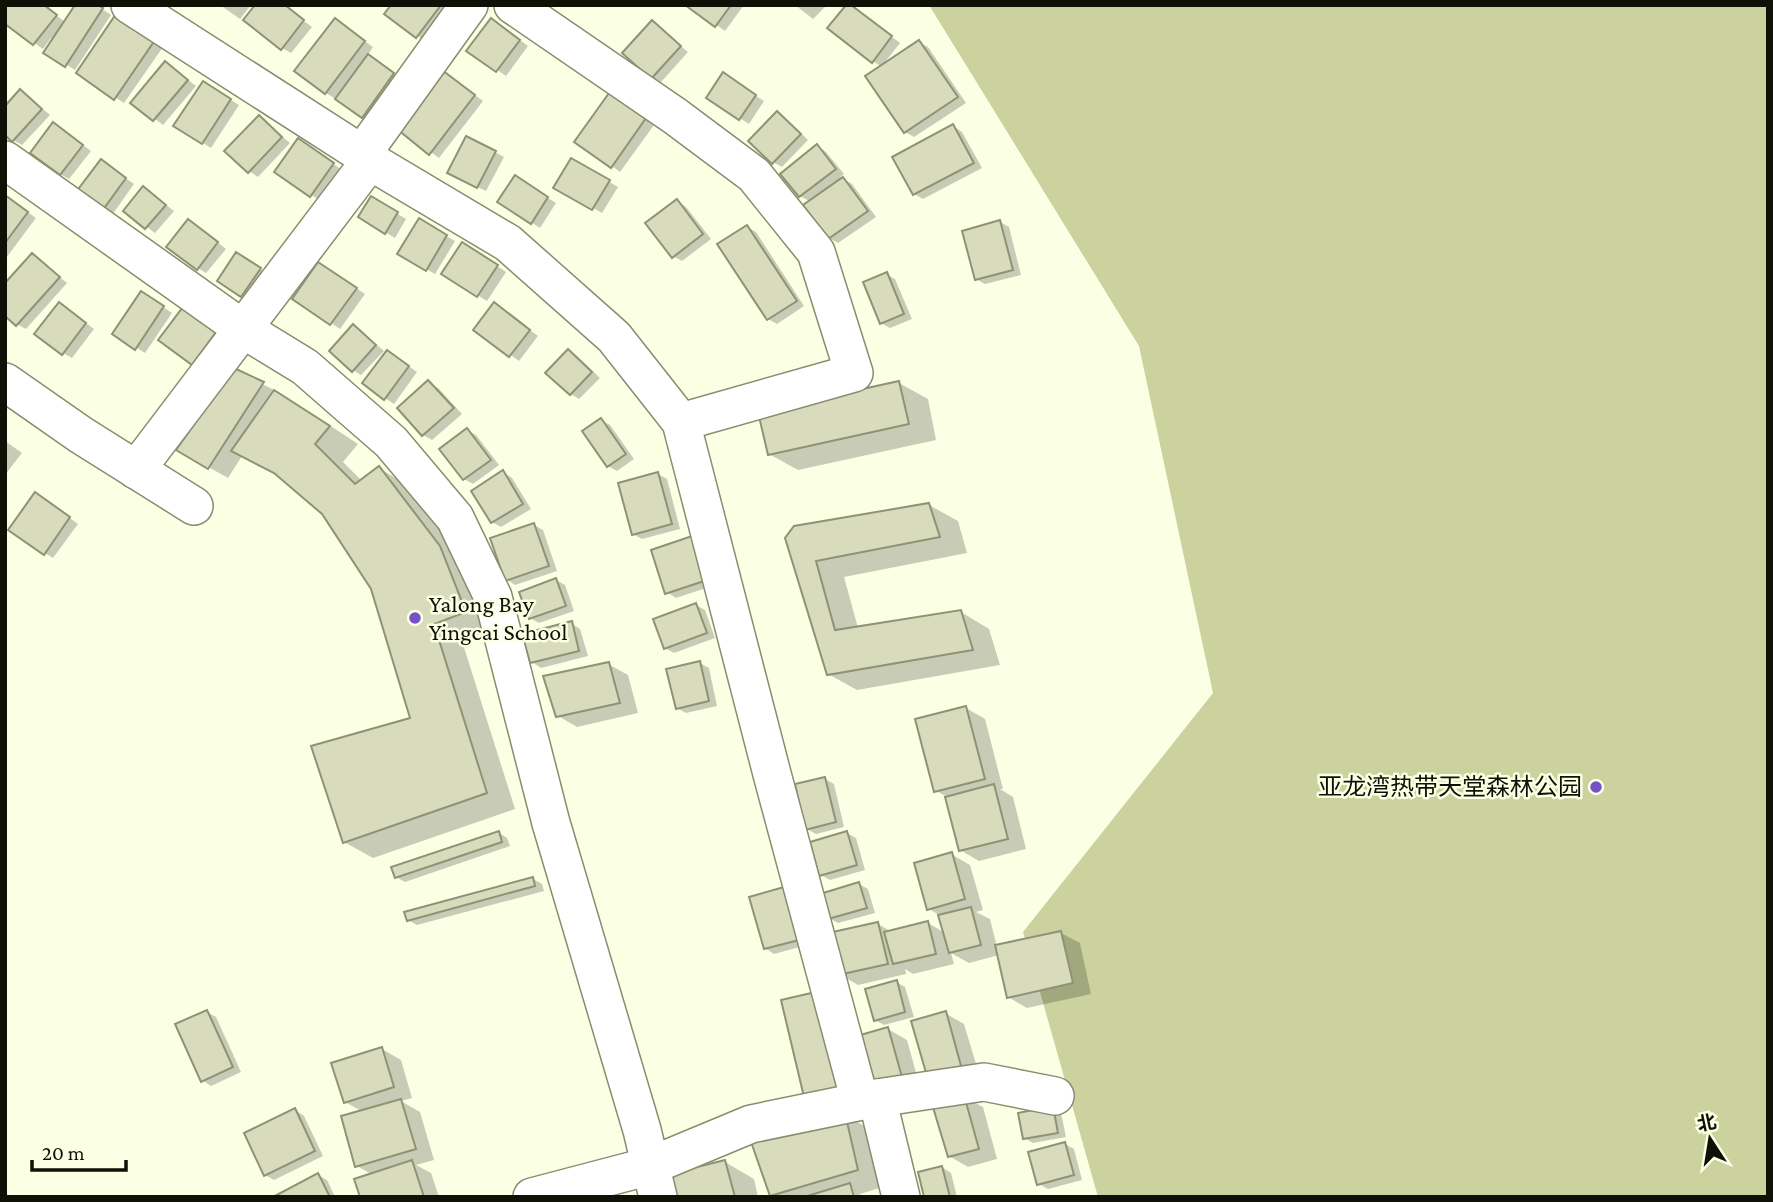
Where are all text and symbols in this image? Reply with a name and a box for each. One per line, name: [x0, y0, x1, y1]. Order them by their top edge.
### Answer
place label: Yalong Bay Yingcai School: [429, 590, 568, 645]
marker: Yalong Bay Yingcai School: [407, 610, 423, 626]
place label: 亚龙湾热带天堂森林公园: [1318, 773, 1582, 800]
marker: 亚龙湾热带天堂森林公园: [1588, 779, 1604, 795]
north arrow: [1675, 1104, 1745, 1174]
text: 北: [1695, 1111, 1718, 1135]
scale bar: [32, 1128, 126, 1172]
text: 20 m: [42, 1141, 85, 1165]

